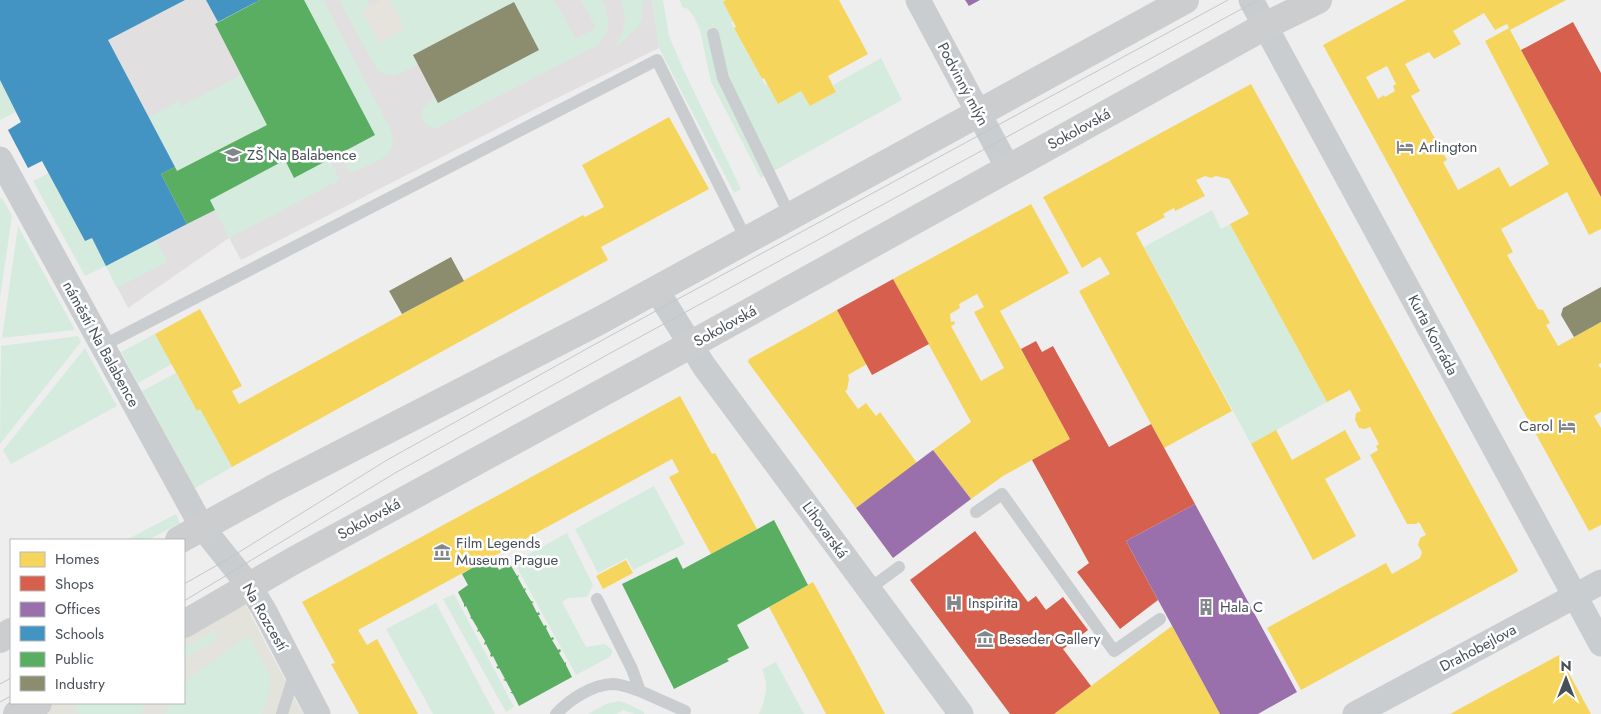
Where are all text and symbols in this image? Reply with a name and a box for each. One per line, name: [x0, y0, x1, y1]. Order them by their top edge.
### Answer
street label: Podvinný mlýn: [932, 38, 994, 130]
street label: Sokolovská: [1044, 103, 1114, 155]
place label: Arlington: [1419, 136, 1478, 158]
hotel icon: Arlington: [1395, 137, 1415, 157]
place label: ZŠ Na Balabence: [247, 144, 357, 166]
school or university icon: ZŠ Na Balabence: [223, 145, 243, 165]
street label: náměstí Na Balabence: [57, 277, 145, 411]
street label: Kurta Konráda: [1402, 291, 1464, 379]
street label: Sokolovská: [690, 300, 760, 352]
place label: Carol: [1519, 415, 1553, 437]
hotel icon: Carol: [1557, 416, 1577, 436]
street label: Sokolovská: [334, 493, 404, 545]
street label: Lihovarská: [797, 497, 853, 563]
place label: Film Legends Museum Prague: [456, 532, 559, 571]
legend: [10, 539, 185, 704]
museum icon: Film Legends Museum Prague: [432, 542, 452, 562]
text: Homes: [55, 548, 99, 570]
text: Shops: [55, 573, 94, 595]
street label: Na Rozcestí: [237, 579, 294, 656]
place label: Inspirita: [968, 592, 1018, 614]
hospital icon: Inspirita: [944, 593, 964, 613]
place label: Hala C: [1220, 596, 1263, 618]
building icon: Hala C: [1196, 597, 1216, 617]
text: Offices: [55, 598, 100, 620]
street label: Drahobejlova: [1436, 619, 1520, 677]
text: Schools: [55, 623, 104, 645]
place label: Beseder Gallery: [999, 628, 1101, 650]
museum icon: Beseder Gallery: [975, 629, 995, 649]
text: Public: [55, 648, 94, 670]
north arrow: [1541, 654, 1591, 704]
text: N: [1560, 656, 1572, 676]
text: Industry: [55, 673, 105, 695]

